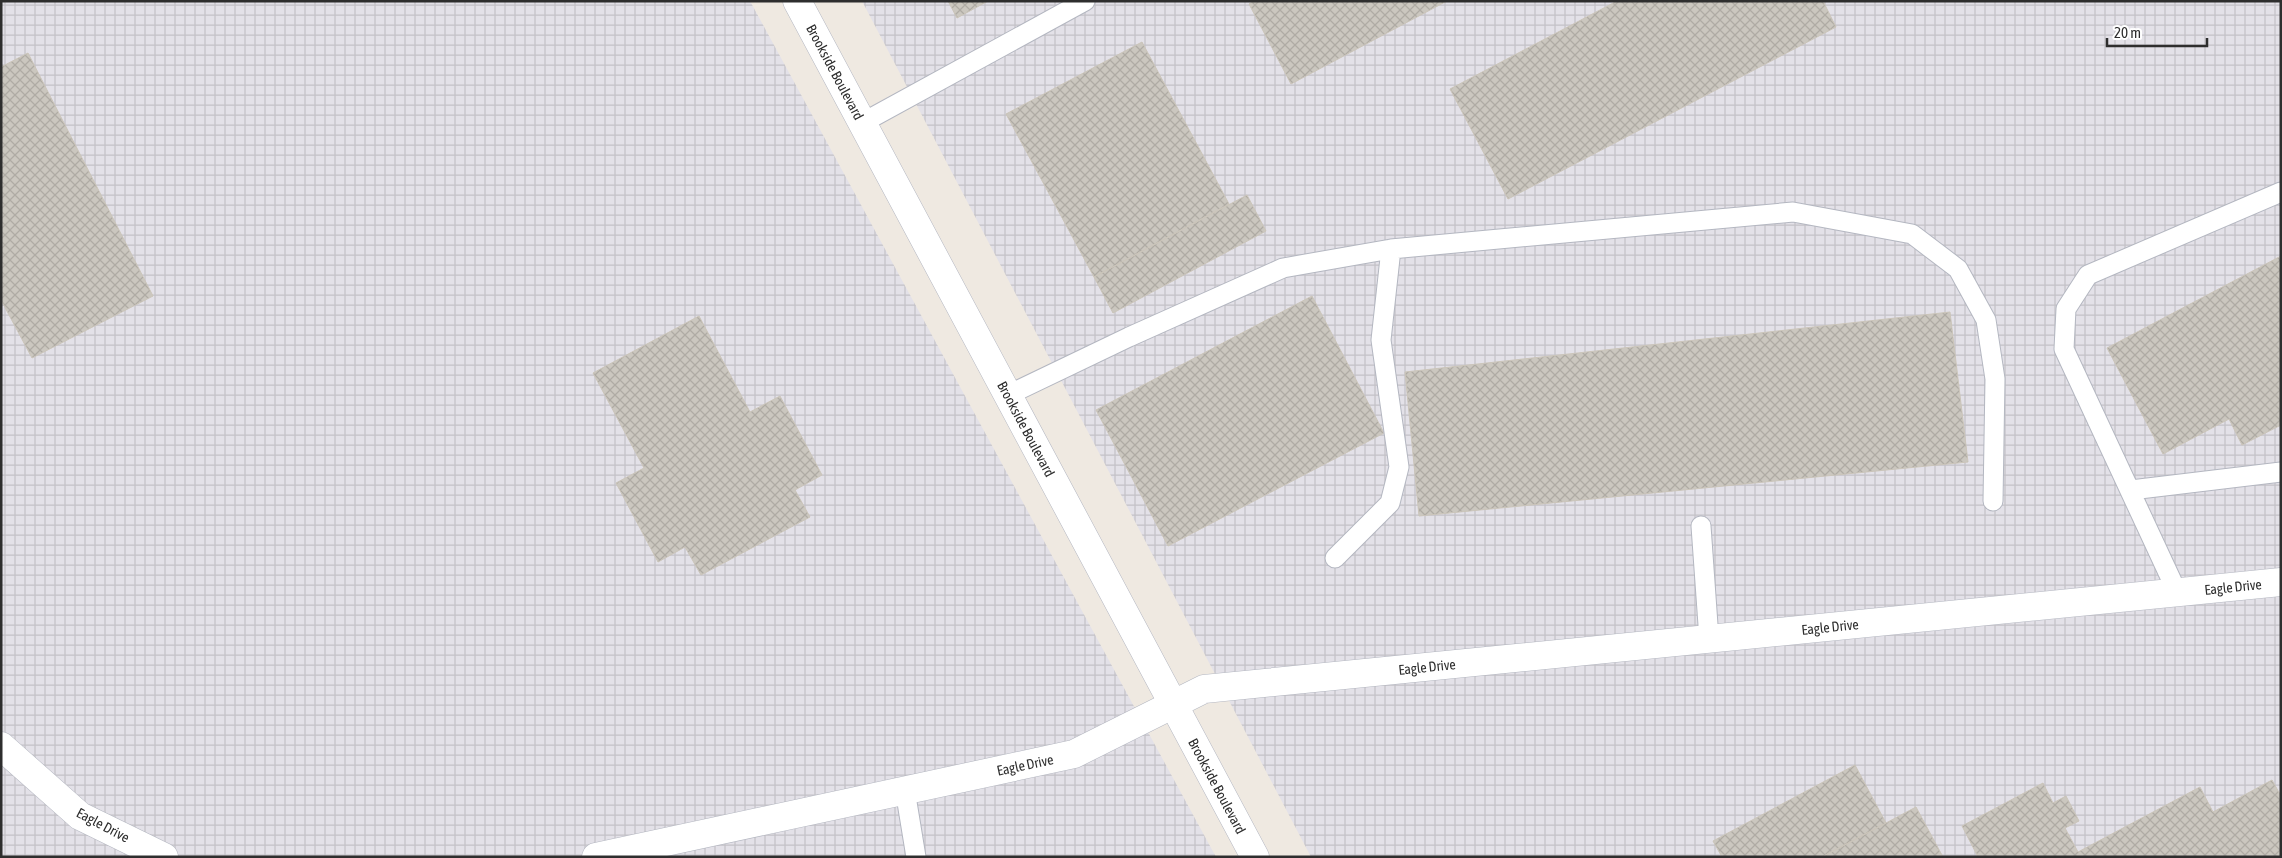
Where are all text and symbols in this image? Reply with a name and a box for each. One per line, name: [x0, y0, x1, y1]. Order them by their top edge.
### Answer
scale bar: [2107, 15, 2207, 47]
street label: Brookside Boulevard: [803, 22, 867, 122]
text: 20 m: [2114, 24, 2141, 41]
street label: Brookside Boulevard: [994, 379, 1058, 479]
street label: Eagle Drive: [2204, 576, 2262, 598]
street label: Eagle Drive: [1801, 616, 1859, 638]
street label: Eagle Drive: [1398, 656, 1456, 678]
street label: Brookside Boulevard: [1185, 736, 1249, 836]
street label: Eagle Drive: [995, 751, 1055, 779]
street label: Eagle Drive: [74, 804, 132, 846]

